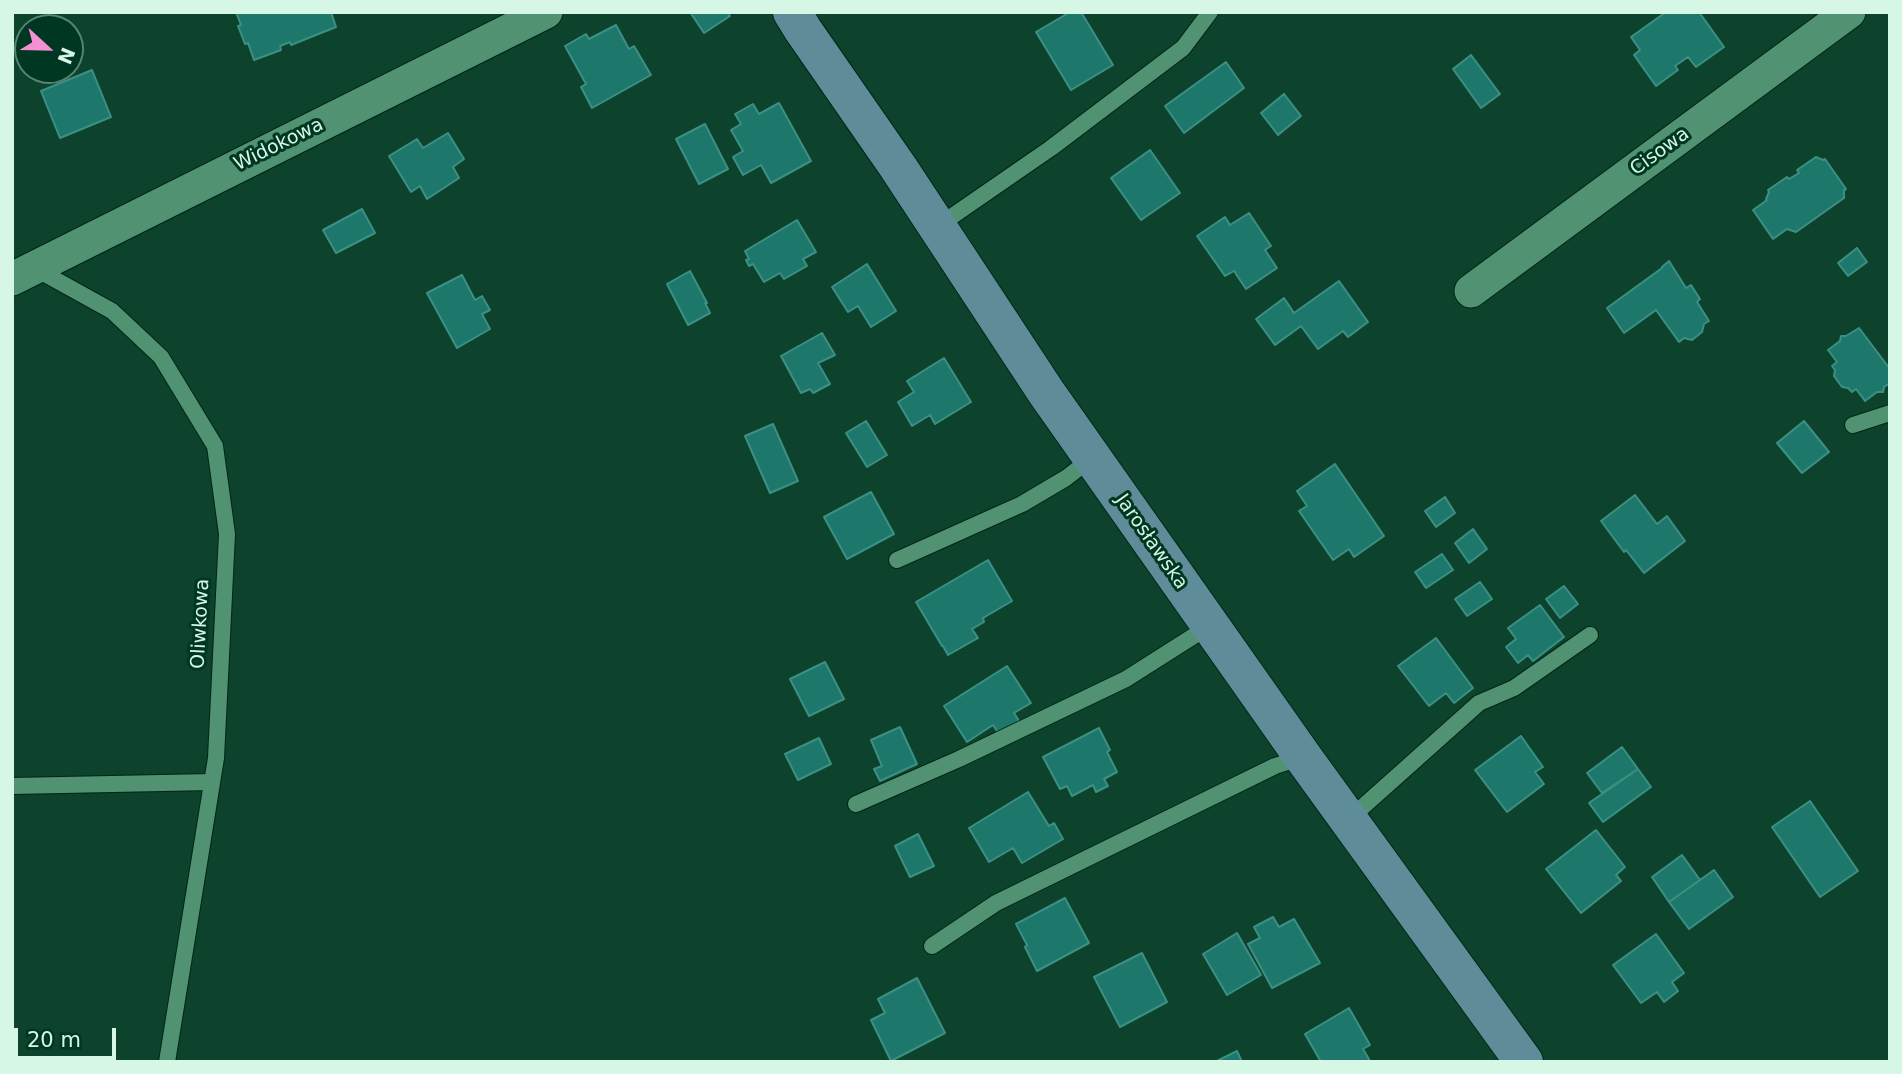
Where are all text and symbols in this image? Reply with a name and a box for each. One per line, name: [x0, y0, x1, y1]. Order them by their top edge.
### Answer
north arrow: [14, 14, 84, 84]
text: N: [53, 45, 80, 68]
street label: Widokowa: [231, 114, 327, 176]
street label: Cisowa: [1626, 123, 1694, 181]
street label: Jarosławska: [1110, 490, 1192, 594]
street label: Oliwkowa: [187, 578, 215, 670]
scale bar: [18, 1014, 119, 1058]
text: 20 m: [27, 1028, 81, 1052]

